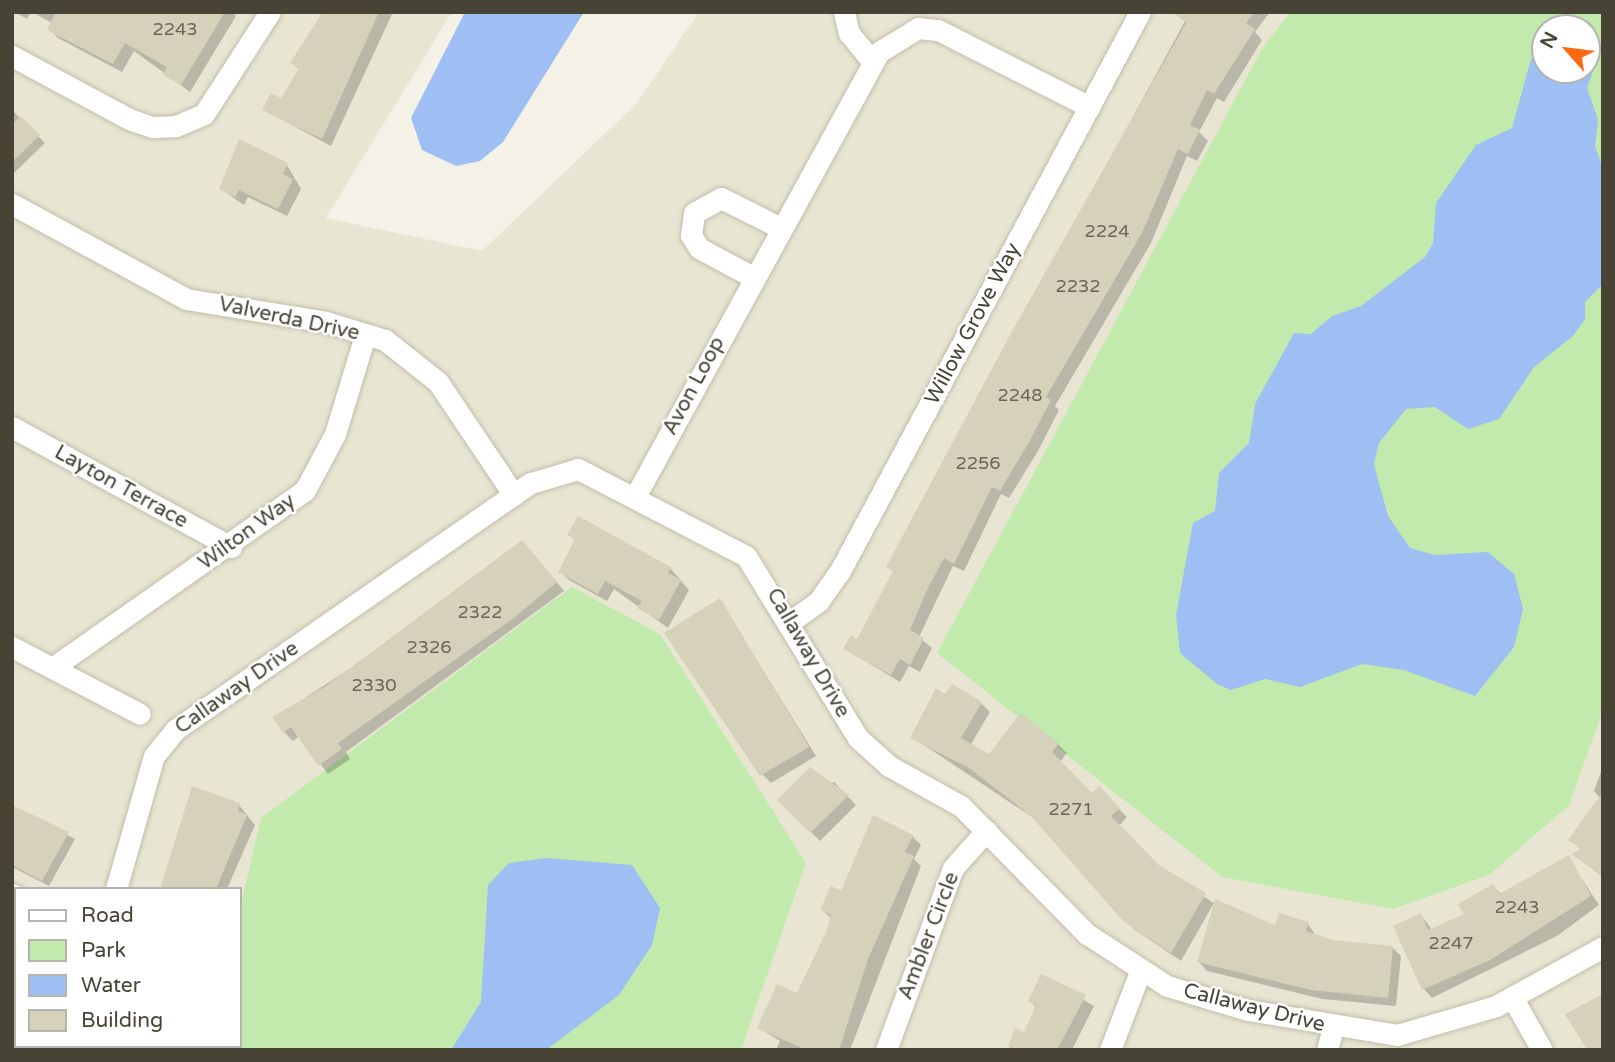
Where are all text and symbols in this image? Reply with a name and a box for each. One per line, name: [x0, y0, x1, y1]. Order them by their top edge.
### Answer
north arrow: [1531, 14, 1601, 84]
house number: 2243: [152, 18, 198, 40]
text: N: [1536, 28, 1563, 52]
house number: 2224: [1084, 220, 1130, 242]
street label: Willow Grove Way: [920, 239, 1026, 409]
house number: 2232: [1055, 275, 1101, 297]
street label: Valverda Drive: [216, 292, 362, 346]
street label: Avon Loop: [658, 332, 730, 440]
house number: 2248: [997, 384, 1043, 406]
street label: Layton Terrace: [50, 440, 192, 534]
house number: 2256: [955, 452, 1001, 474]
street label: Wilton Way: [194, 488, 300, 576]
street label: Callaway Drive: [761, 584, 855, 722]
house number: 2322: [457, 601, 503, 623]
street label: Callaway Drive: [170, 636, 304, 740]
house number: 2326: [406, 636, 452, 658]
house number: 2330: [351, 674, 397, 696]
house number: 2271: [1048, 798, 1094, 820]
street label: Ambler Circle: [893, 869, 965, 1003]
legend: [14, 887, 242, 1048]
house number: 2243: [1494, 896, 1540, 918]
text: Road: [81, 903, 134, 928]
house number: 2247: [1428, 932, 1474, 954]
text: Park: [81, 938, 126, 963]
text: Water: [81, 973, 141, 998]
street label: Callaway Drive: [1181, 978, 1327, 1038]
text: Building: [81, 1008, 163, 1033]

